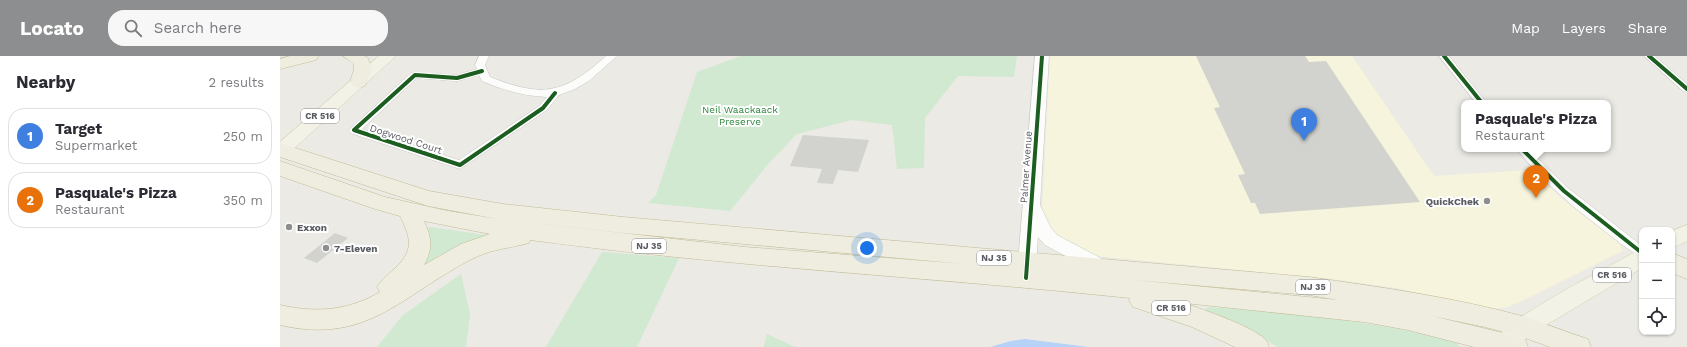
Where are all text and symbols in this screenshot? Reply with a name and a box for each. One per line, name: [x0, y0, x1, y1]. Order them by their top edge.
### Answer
search box: [108, 10, 388, 46]
text: Locato: [20, 17, 84, 40]
icon: search: [122, 17, 144, 39]
text: Search here: [154, 19, 242, 37]
text: Map: [1511, 20, 1540, 36]
text: Layers: [1562, 20, 1606, 36]
text: Share: [1628, 20, 1667, 36]
text: Nearby: [16, 72, 75, 92]
text: 2 results: [209, 75, 264, 90]
popup: [1461, 100, 1611, 152]
park label: Neil Waackaack Preserve: [702, 104, 778, 127]
pin: 1: [1291, 108, 1317, 141]
road number: CR 516: [301, 109, 339, 123]
text: Pasquale's Pizza: [1475, 110, 1597, 128]
text: Target: [55, 120, 102, 138]
street label: Dogwood Court: [368, 122, 444, 156]
text: Restaurant: [1475, 128, 1545, 143]
text: 1: [27, 129, 33, 144]
text: 250 m: [223, 129, 263, 144]
street label: Palmer Avenue: [1018, 130, 1034, 203]
text: Supermarket: [55, 138, 137, 153]
pin: 2: [1523, 165, 1549, 198]
text: Pasquale's Pizza: [55, 184, 177, 202]
text: 2: [26, 193, 34, 208]
text: 350 m: [223, 193, 263, 208]
place label: QuickChek: [1426, 196, 1480, 207]
marker: QuickChek: [1482, 196, 1492, 206]
text: Restaurant: [55, 202, 125, 217]
marker: Exxon: [284, 222, 294, 232]
place label: Exxon: [297, 222, 327, 233]
map controls: [1639, 227, 1675, 335]
button: +: [1639, 227, 1675, 263]
your location: [857, 238, 877, 258]
road number: NJ 35: [632, 239, 666, 253]
marker: 7-Eleven: [321, 243, 331, 253]
place label: 7-Eleven: [334, 243, 378, 254]
road number: NJ 35: [977, 251, 1011, 265]
button: −: [1639, 263, 1675, 299]
road number: CR 516: [1593, 268, 1631, 282]
road number: NJ 35: [1296, 280, 1330, 294]
button: locate: [1639, 299, 1675, 335]
road number: CR 516: [1152, 301, 1190, 315]

